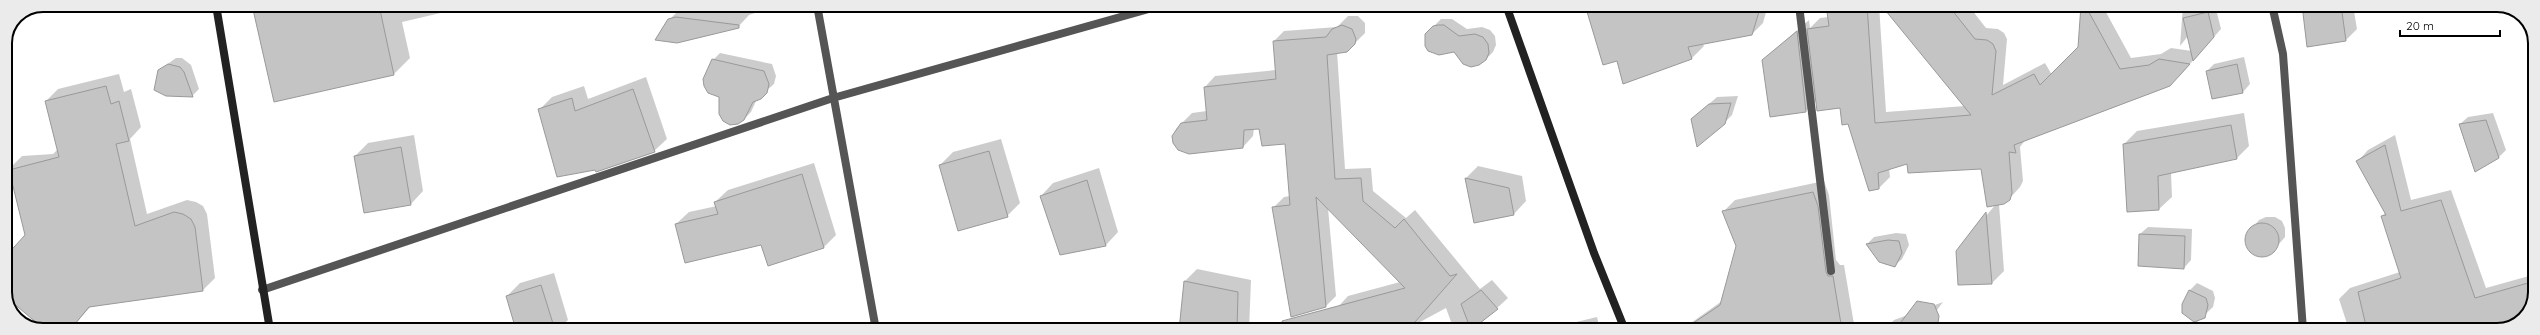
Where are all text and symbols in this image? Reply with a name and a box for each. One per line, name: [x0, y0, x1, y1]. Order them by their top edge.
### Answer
scale bar: [2400, 12, 2500, 38]
text: 20 m: [2406, 18, 2434, 33]

